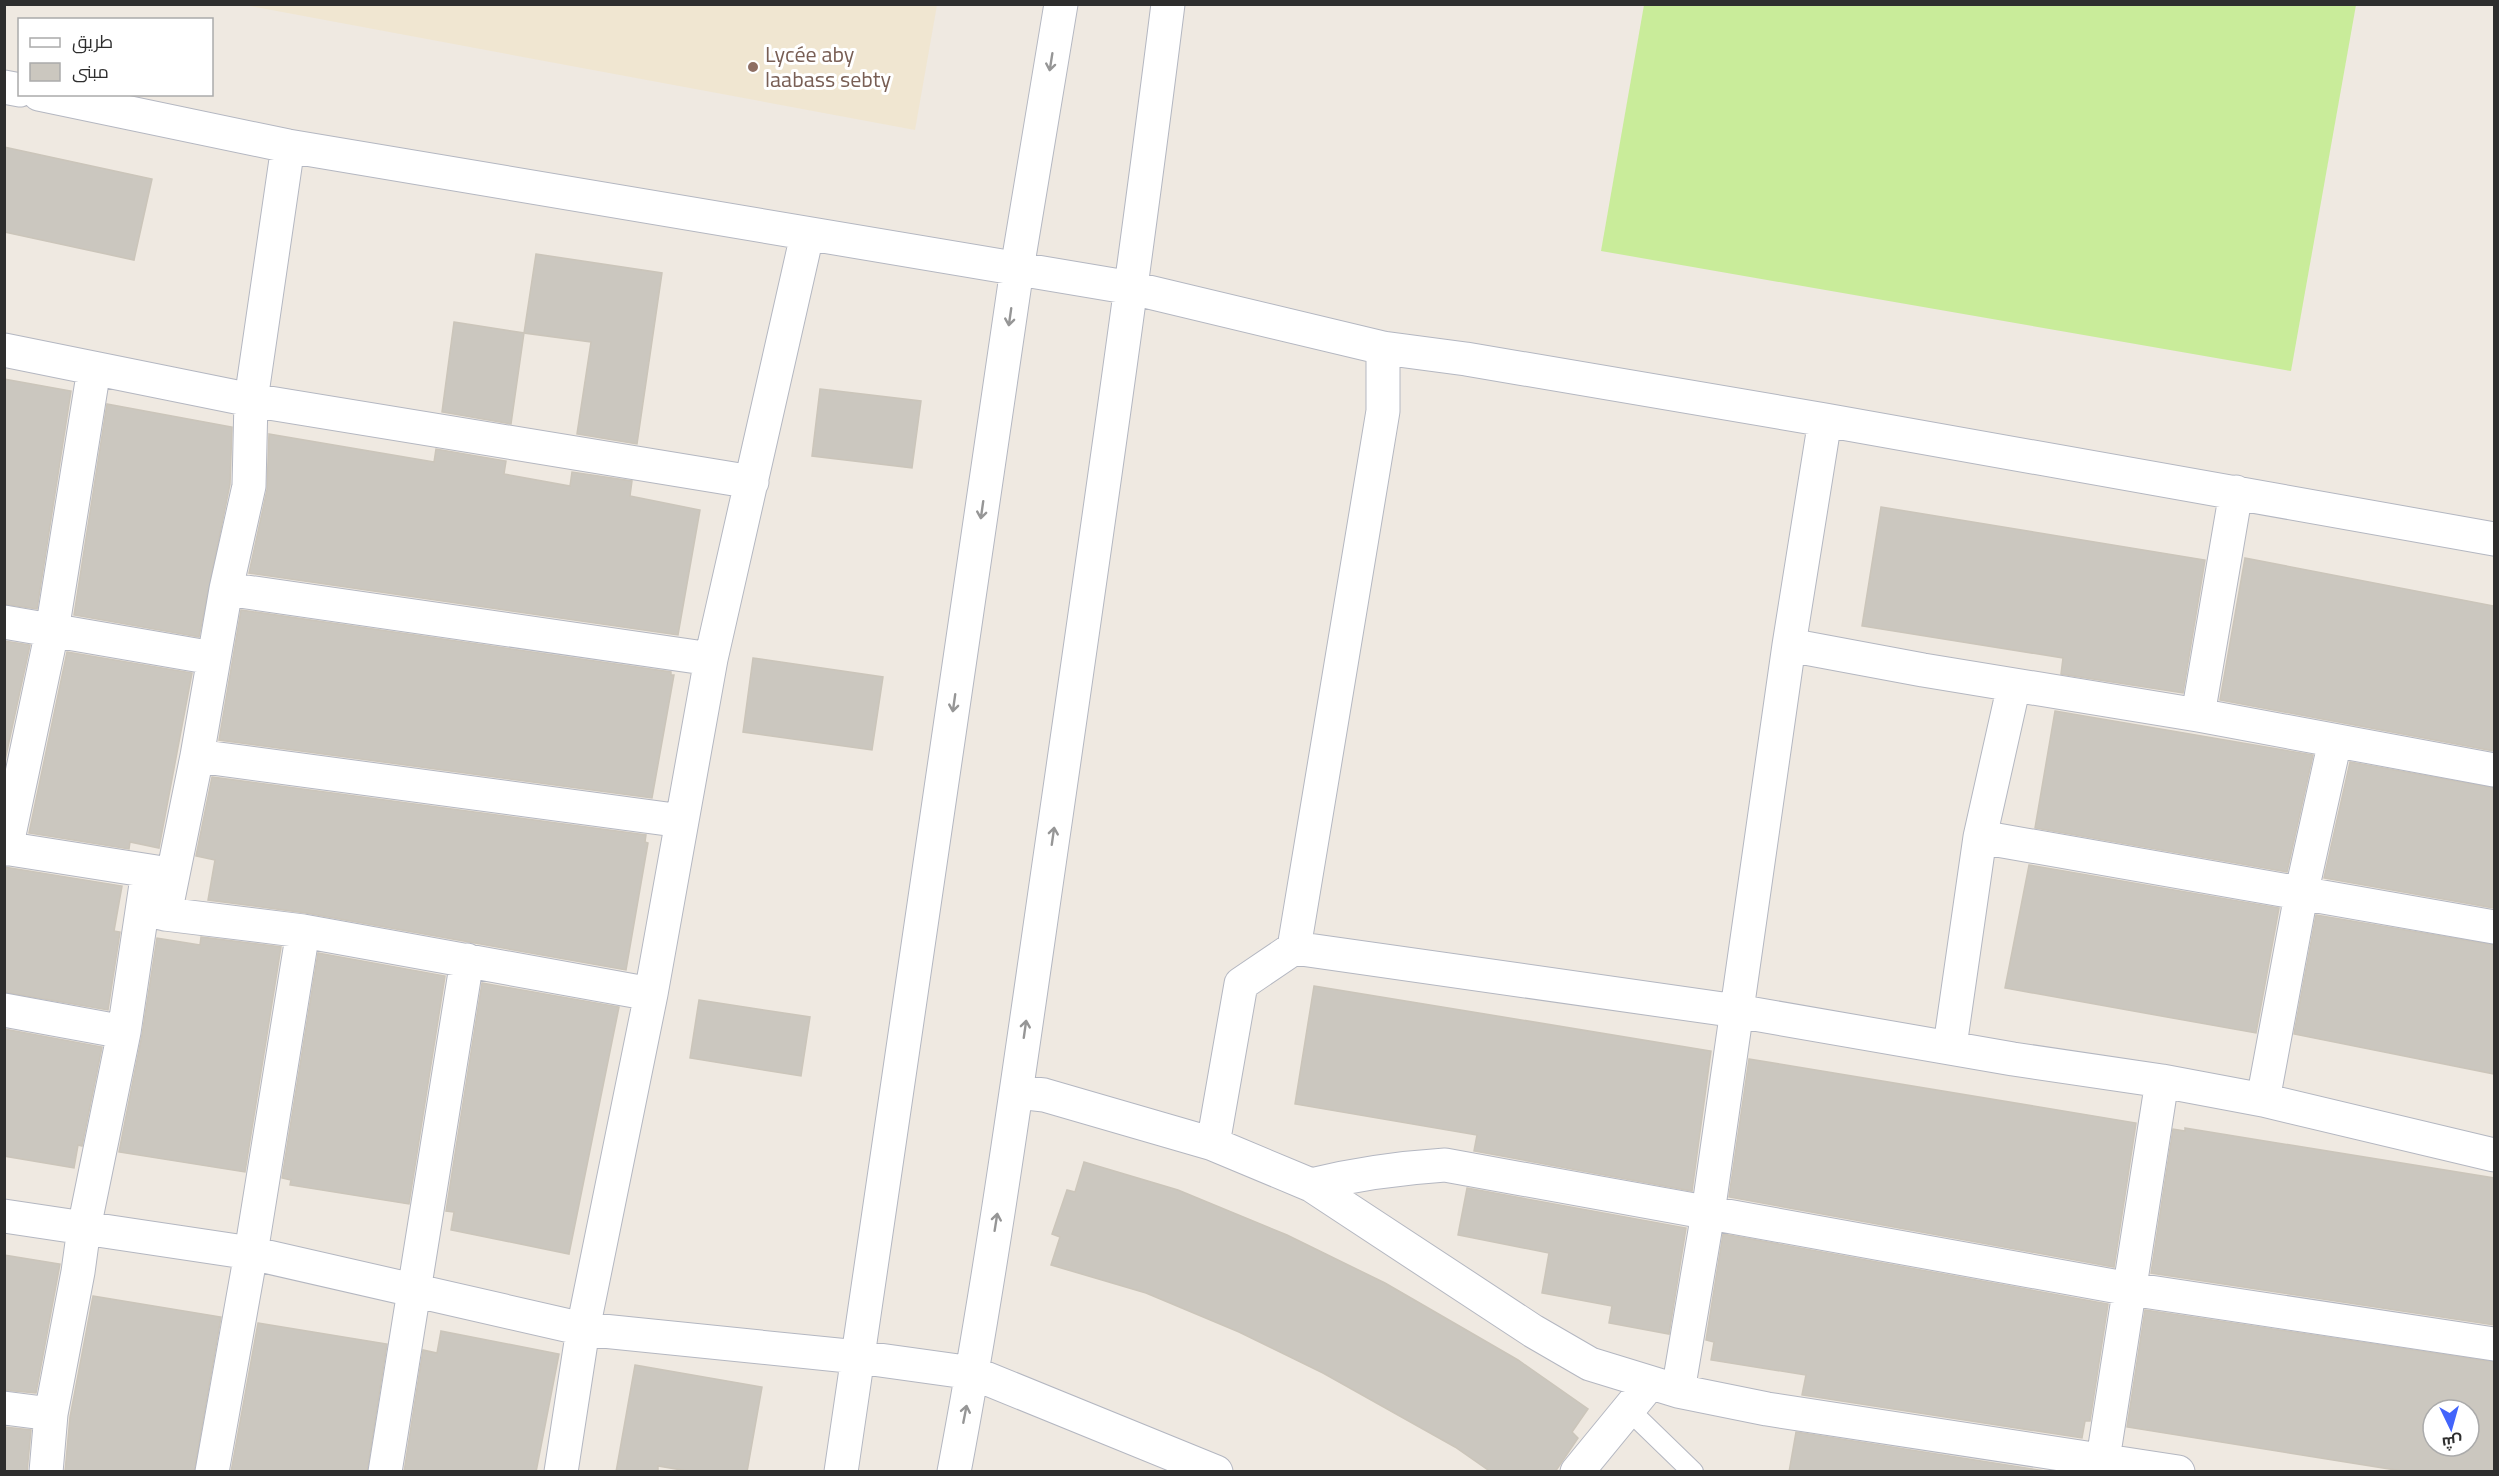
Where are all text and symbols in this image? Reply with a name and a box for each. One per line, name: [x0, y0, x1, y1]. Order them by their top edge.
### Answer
legend: [18, 18, 213, 96]
text: طريق: [72, 28, 113, 55]
place label: Lycée aby laabass sebty: [765, 37, 892, 96]
one-way arrow: [1046, 52, 1057, 72]
text: مبنى: [72, 58, 109, 85]
marker: Lycée aby laabass sebty: [746, 60, 760, 74]
one-way arrow: [1005, 307, 1016, 326]
one-way arrow: [977, 499, 988, 519]
one-way arrow: [948, 692, 959, 712]
one-way arrow: [1048, 826, 1059, 846]
one-way arrow: [1020, 1019, 1031, 1039]
one-way arrow: [991, 1212, 1002, 1232]
north arrow: [2421, 1398, 2481, 1458]
one-way arrow: [960, 1405, 971, 1424]
text: ش: [2441, 1430, 2464, 1456]

